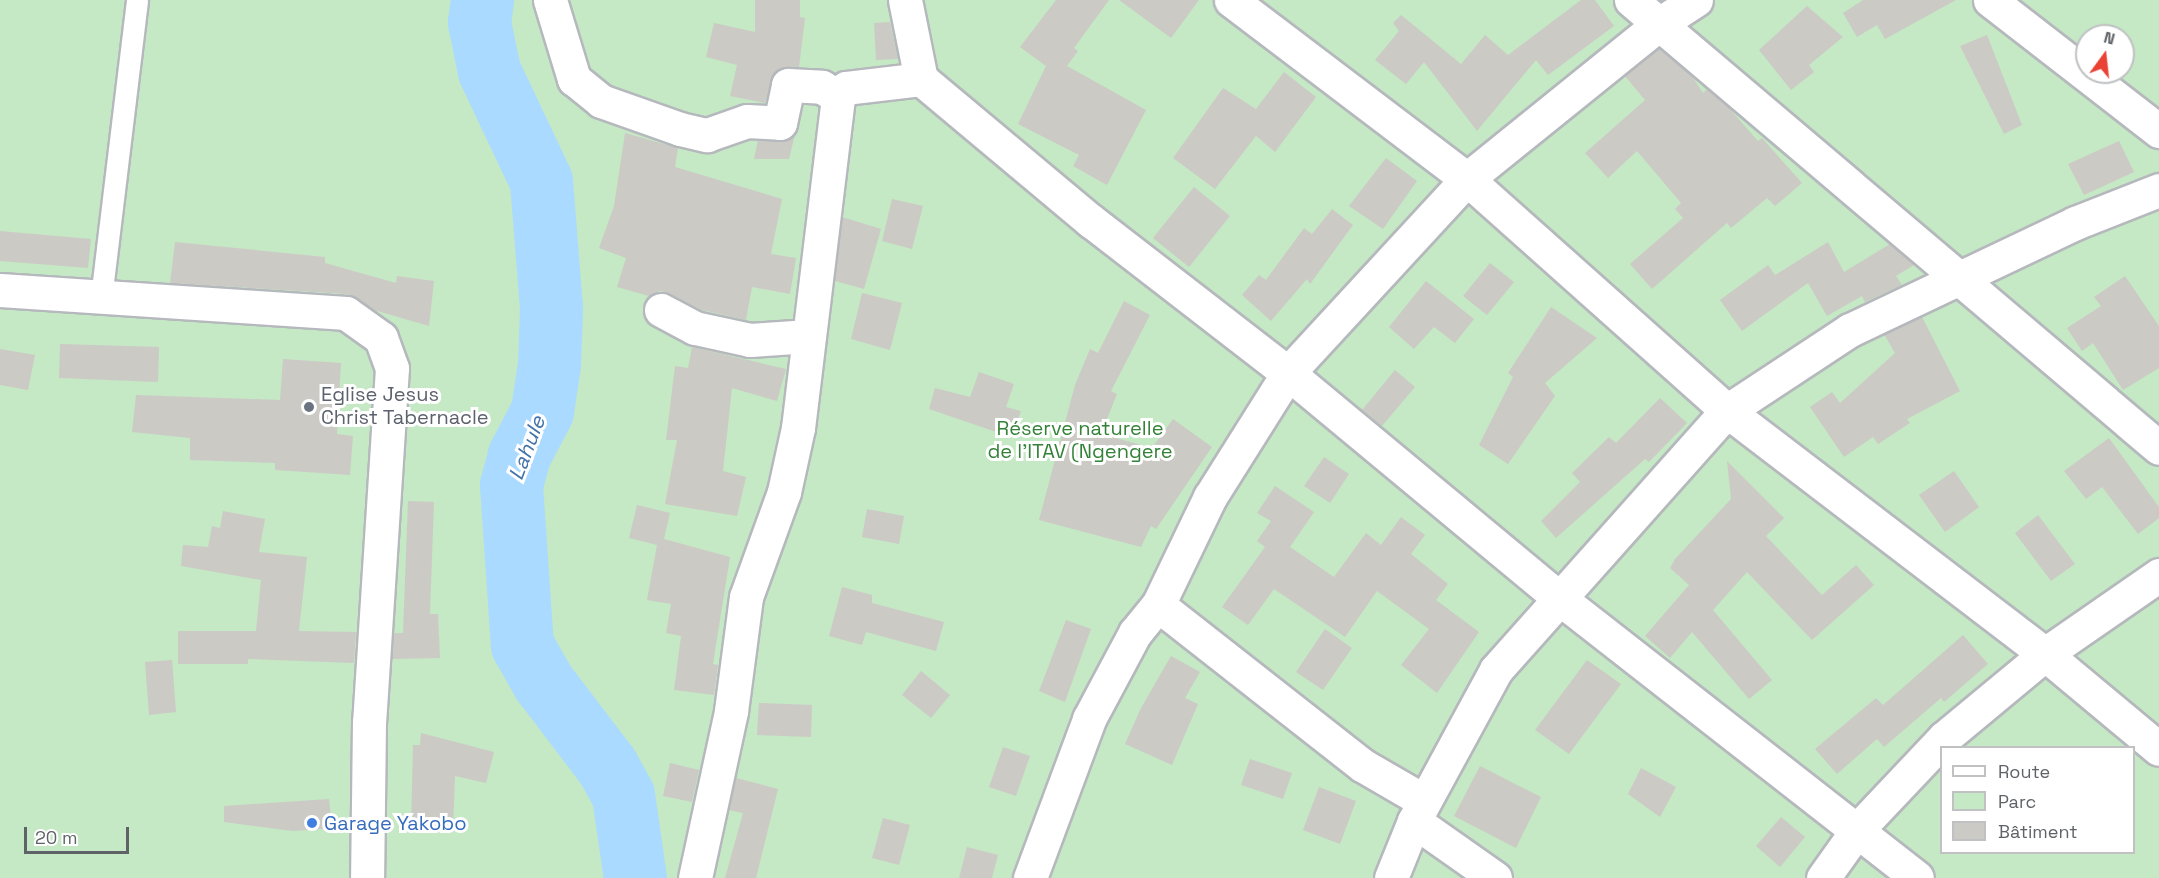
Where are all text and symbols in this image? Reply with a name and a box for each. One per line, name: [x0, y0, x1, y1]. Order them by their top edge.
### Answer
north arrow: [2075, 24, 2135, 84]
text: N: [2101, 27, 2117, 50]
place label: Eglise Jesus Christ Tabernacle: [321, 383, 489, 430]
marker: Eglise Jesus Christ Tabernacle: [302, 400, 316, 414]
water label: Lahule: [503, 412, 551, 484]
park label: Réserve naturelle de l'ITAV (Ngengere: [987, 416, 1173, 463]
legend: [1940, 746, 2135, 854]
text: Route: [1998, 760, 2050, 783]
text: Parc: [1998, 790, 2036, 813]
place label: Garage Yakobo: [324, 811, 467, 835]
scale bar: [27, 815, 132, 853]
marker: Garage Yakobo: [305, 816, 319, 830]
text: Bâtiment: [1998, 820, 2078, 843]
text: 20 m: [35, 826, 78, 849]

